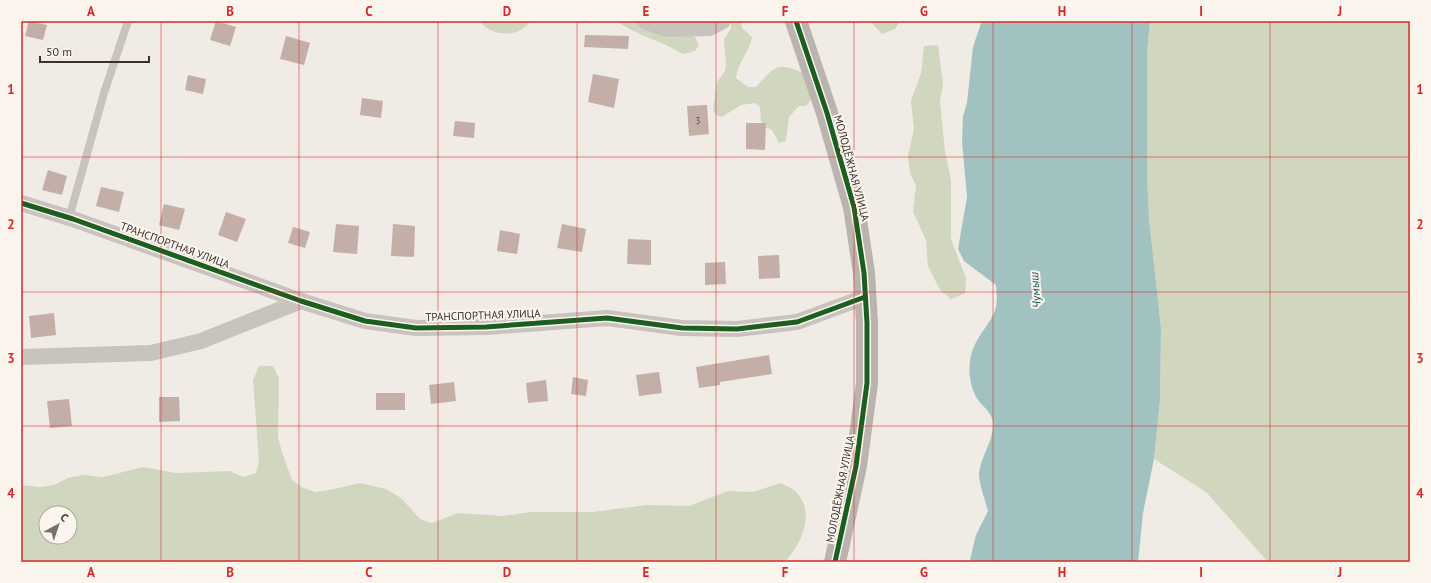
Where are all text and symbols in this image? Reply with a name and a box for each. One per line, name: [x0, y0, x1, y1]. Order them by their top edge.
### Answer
text: A: [87, 3, 95, 20]
text: B: [226, 3, 234, 20]
text: C: [365, 3, 373, 20]
text: D: [503, 3, 511, 20]
text: E: [643, 3, 650, 20]
text: F: [782, 3, 789, 20]
text: G: [920, 3, 928, 20]
text: H: [1058, 3, 1066, 20]
text: I: [1199, 3, 1203, 20]
text: J: [1337, 3, 1342, 20]
scale bar: [40, 38, 149, 64]
text: 50 m: [46, 44, 72, 59]
text: 1: [7, 81, 15, 98]
text: 1: [1416, 81, 1424, 98]
street label: МОЛОДЁЖНАЯ УЛИЦА: [831, 114, 873, 223]
house number: 3: [696, 115, 701, 126]
text: 2: [7, 216, 15, 233]
text: 2: [1416, 216, 1424, 233]
street label: ТРАНСПОРТНАЯ УЛИЦА: [118, 219, 232, 271]
water label: Чумыш: [1026, 271, 1044, 309]
street label: ТРАНСПОРТНАЯ УЛИЦА: [425, 306, 541, 324]
text: 3: [7, 350, 15, 367]
text: 3: [1416, 350, 1424, 367]
street label: МОЛОДЁЖНАЯ УЛИЦА: [823, 434, 857, 544]
text: 4: [7, 485, 15, 502]
text: 4: [1416, 485, 1424, 502]
north arrow: [38, 505, 78, 545]
text: С: [58, 510, 71, 525]
text: A: [87, 564, 95, 581]
text: B: [226, 564, 234, 581]
text: C: [365, 564, 373, 581]
text: D: [503, 564, 511, 581]
text: E: [643, 564, 650, 581]
text: F: [782, 564, 789, 581]
text: G: [920, 564, 928, 581]
text: H: [1058, 564, 1066, 581]
text: I: [1199, 564, 1203, 581]
text: J: [1337, 564, 1342, 581]

